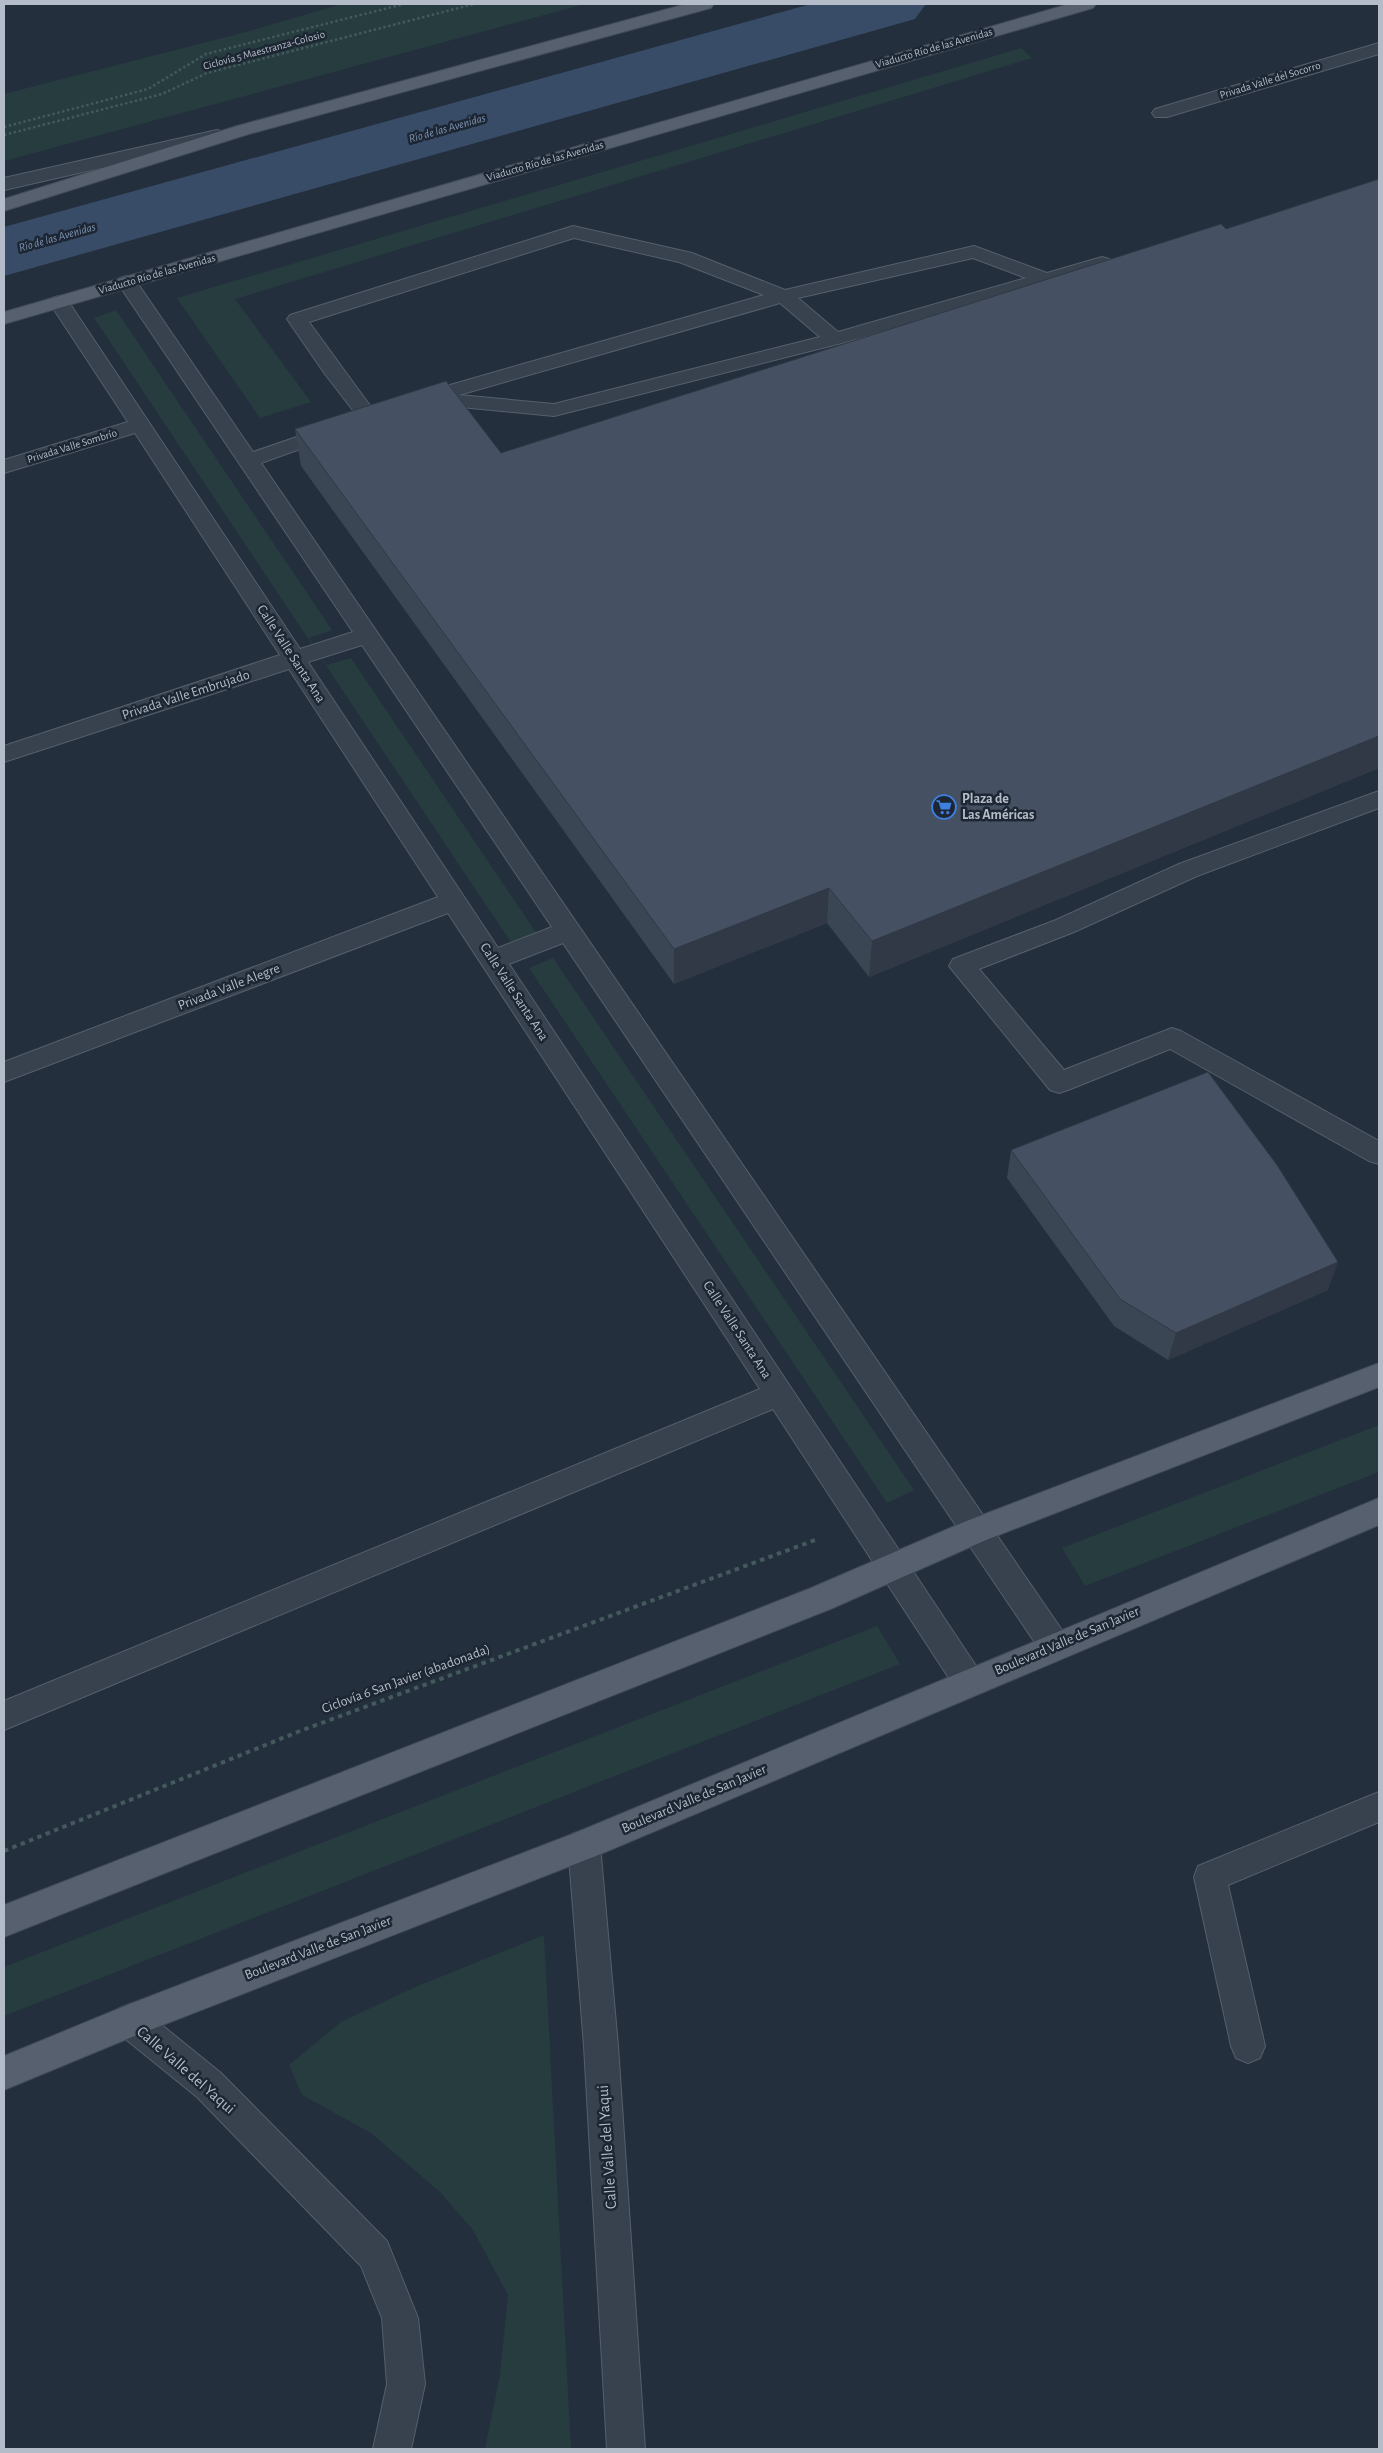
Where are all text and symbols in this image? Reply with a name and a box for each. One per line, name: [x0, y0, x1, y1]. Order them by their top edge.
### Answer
street label: Viaducto Río de las Avenidas: [874, 26, 994, 70]
street label: Ciclovía 5 Maestranza-Colosio: [202, 28, 326, 72]
street label: Privada Valle del Socorro: [1218, 59, 1322, 101]
water label: Río de las Avenidas: [407, 111, 487, 145]
street label: Viaducto Río de las Avenidas: [485, 139, 605, 183]
water label: Río de las Avenidas: [17, 220, 97, 254]
street label: Viaducto Río de las Avenidas: [97, 252, 217, 296]
street label: Privada Valle Sombrío: [26, 427, 118, 465]
street label: Calle Valle Santa Ana: [254, 603, 328, 706]
street label: Privada Valle Embrujado: [120, 668, 252, 722]
place label: Plaza de Las Américas: [962, 792, 1034, 822]
supermarket icon: Plaza de Las Américas: [931, 794, 957, 820]
street label: Calle Valle Santa Ana: [477, 941, 551, 1044]
street label: Privada Valle Alegre: [176, 961, 282, 1013]
street label: Calle Valle Santa Ana: [700, 1279, 774, 1382]
street label: Boulevard Valle de San Javier: [993, 1604, 1142, 1678]
street label: Ciclovía 6 San Javier (abadonada): [320, 1642, 492, 1716]
street label: Boulevard Valle de San Javier: [620, 1762, 769, 1836]
street label: Boulevard Valle de San Javier: [243, 1913, 394, 1982]
street label: Calle Valle del Yaqui: [134, 2023, 238, 2117]
street label: Calle Valle del Yaqui: [595, 2084, 619, 2210]

